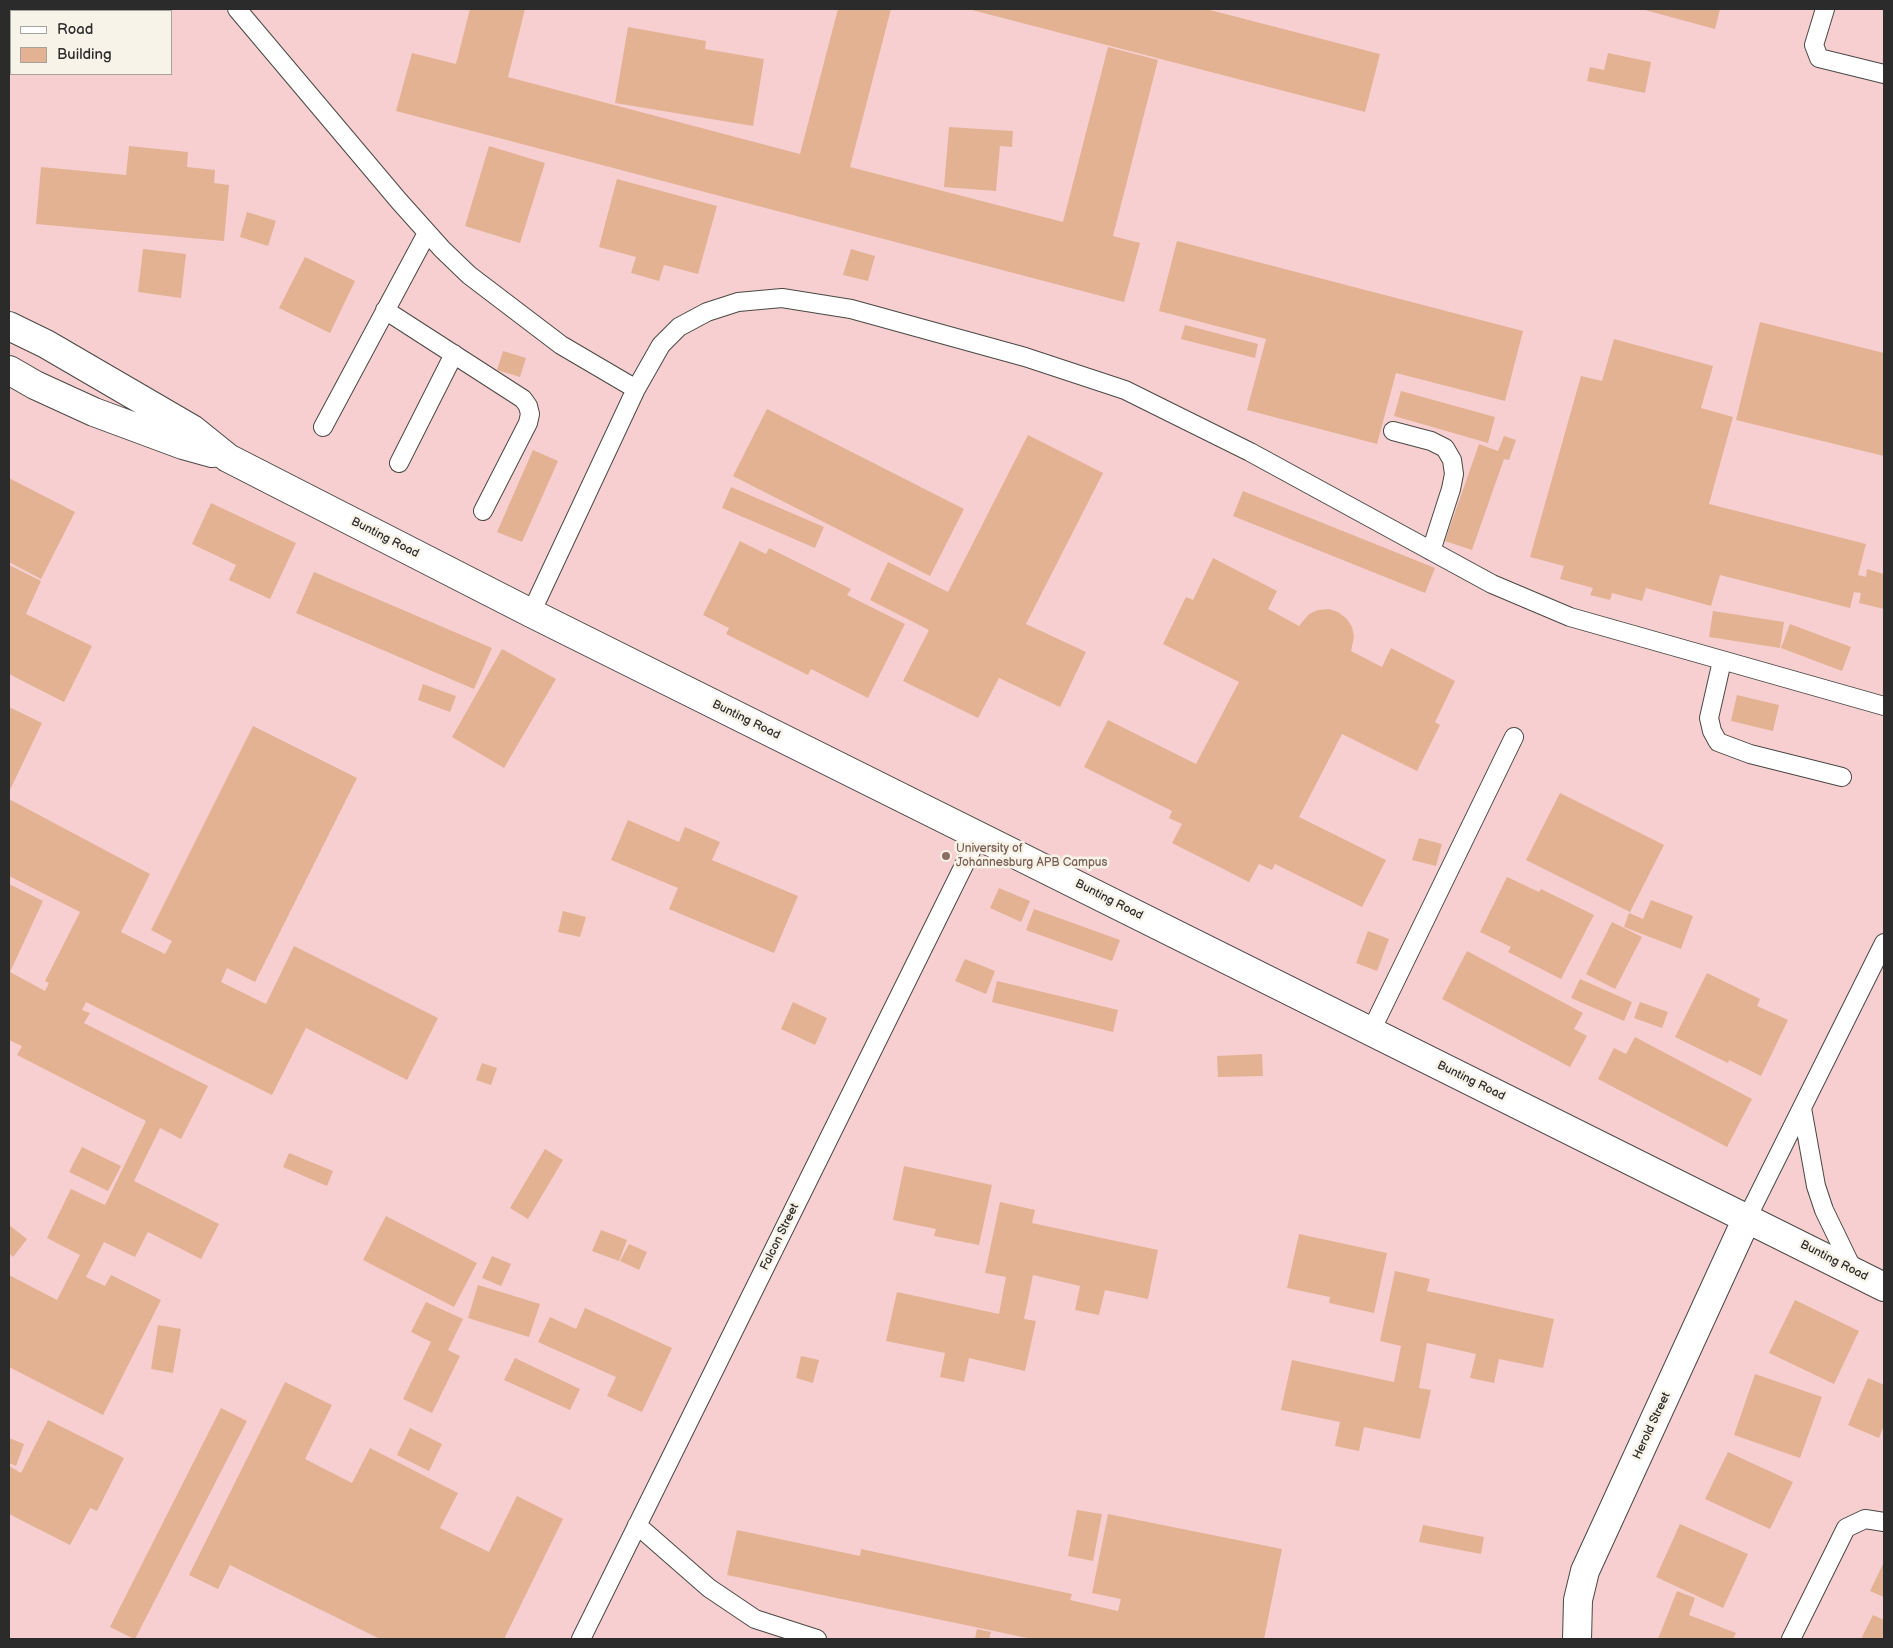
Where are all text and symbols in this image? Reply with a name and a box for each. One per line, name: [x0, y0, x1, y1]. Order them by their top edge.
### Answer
legend: [10, 10, 172, 75]
text: Road: [57, 20, 93, 39]
text: Building: [57, 45, 112, 64]
street label: Bunting Road: [349, 515, 421, 561]
street label: Bunting Road: [710, 697, 782, 743]
place label: University of Johannesburg APB Campus: [956, 842, 1107, 870]
marker: University of Johannesburg APB Campus: [940, 850, 952, 862]
street label: Bunting Road: [1073, 877, 1145, 923]
street label: Bunting Road: [1435, 1058, 1507, 1104]
street label: Falcon Street: [758, 1201, 802, 1273]
street label: Bunting Road: [1798, 1238, 1870, 1284]
street label: Herold Street: [1630, 1390, 1674, 1462]

